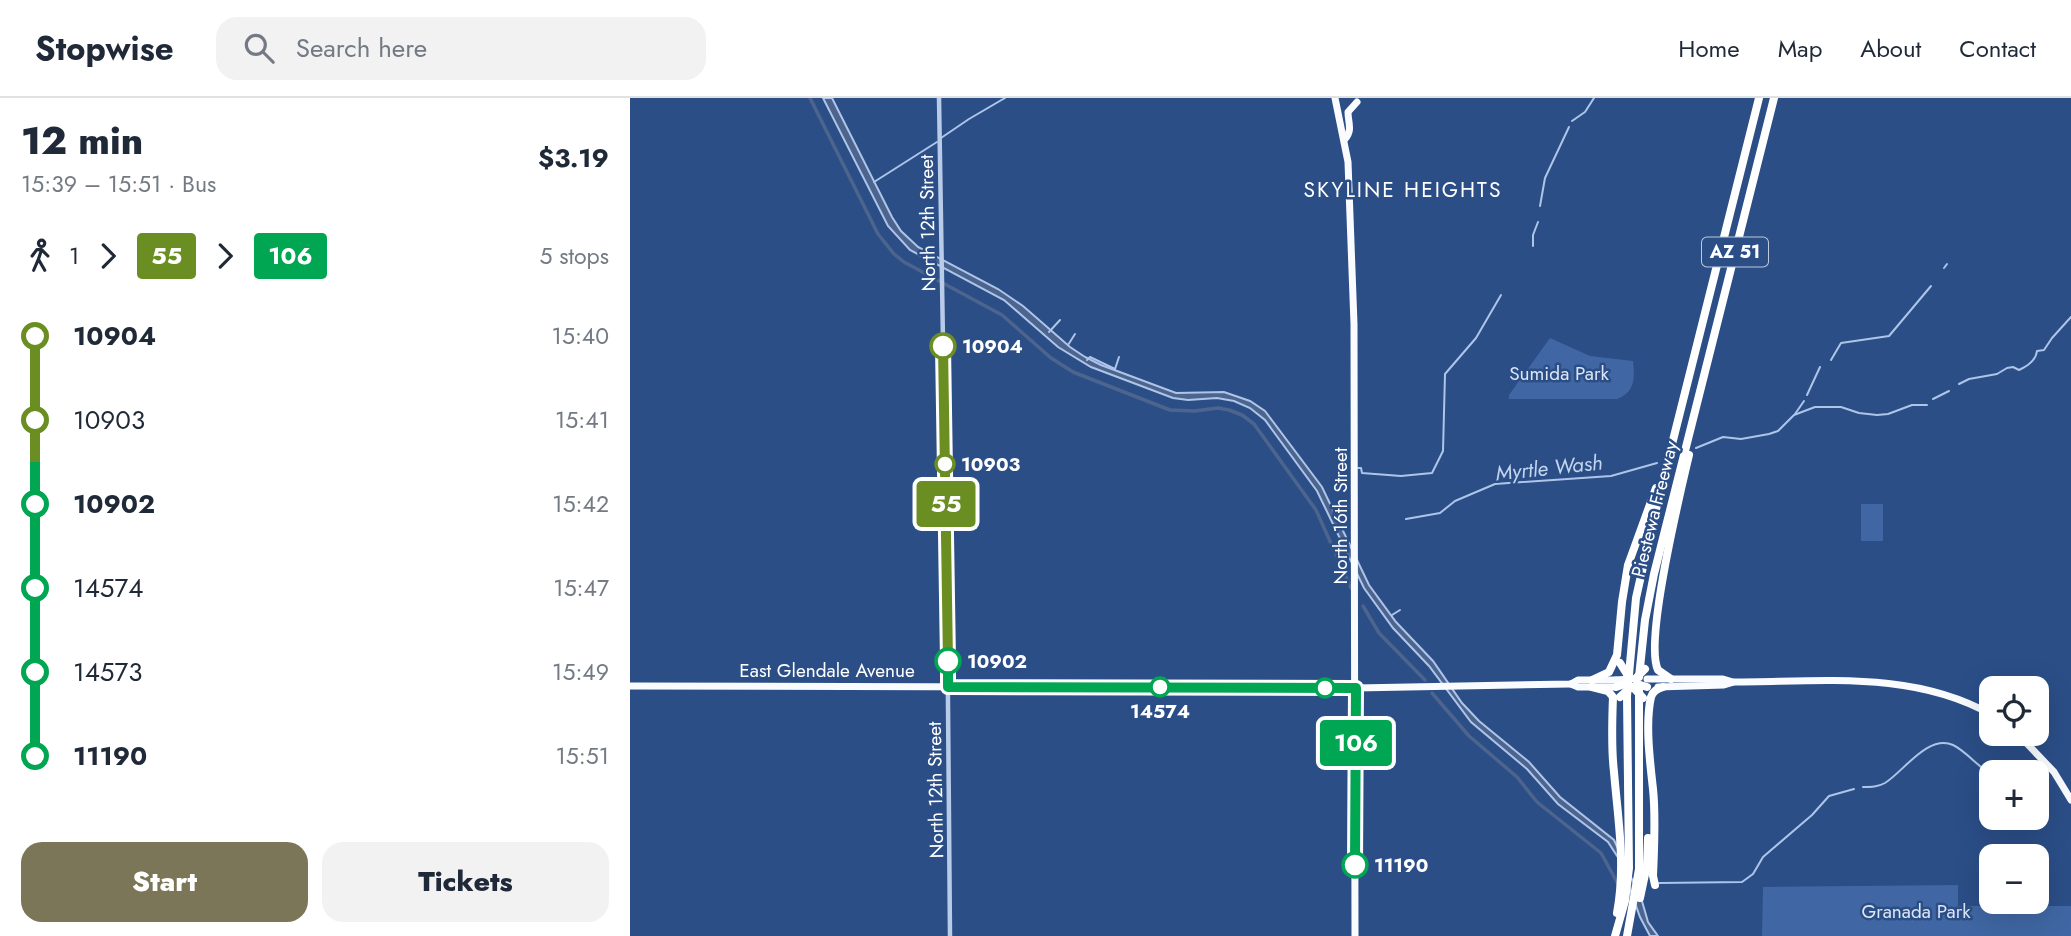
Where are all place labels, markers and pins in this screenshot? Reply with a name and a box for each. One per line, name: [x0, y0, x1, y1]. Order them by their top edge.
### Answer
marker: 10904: [930, 333, 956, 359]
place label: 10904: [962, 333, 1023, 360]
place label: 10903: [961, 451, 1021, 478]
marker: 10903: [935, 454, 955, 474]
marker: 10902: [935, 648, 961, 674]
place label: 10902: [967, 648, 1027, 675]
marker: 14574: [1150, 677, 1170, 697]
unlabelled marker: [1315, 678, 1335, 698]
place label: 14574: [1130, 698, 1190, 725]
marker: 11190: [1342, 852, 1368, 878]
place label: 11190: [1374, 852, 1428, 879]

